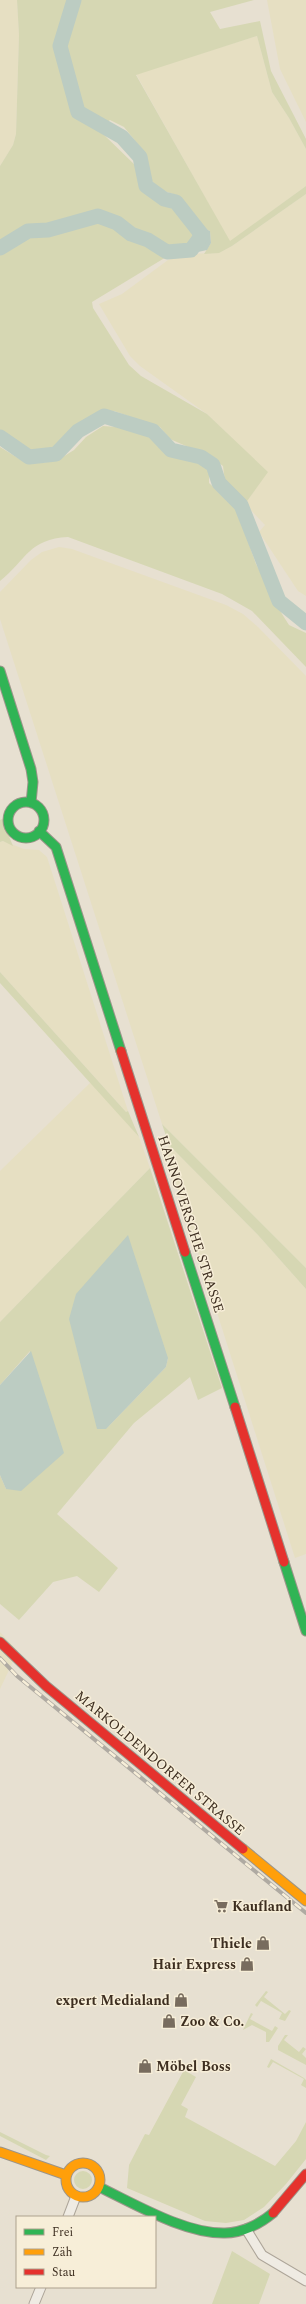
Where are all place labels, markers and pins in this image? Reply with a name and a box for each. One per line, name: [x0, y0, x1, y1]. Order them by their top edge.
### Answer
place label: Kaufland: [232, 1896, 292, 1917]
supermarket icon: Kaufland: [213, 1898, 229, 1914]
place label: Thiele: [210, 1933, 252, 1954]
shop icon: Thiele: [255, 1935, 271, 1951]
place label: Hair Express: [153, 1954, 236, 1975]
shop icon: Hair Express: [239, 1956, 255, 1972]
place label: expert Medialand: [56, 1990, 170, 2011]
shop icon: expert Medialand: [173, 1992, 189, 2008]
place label: Zoo & Co.: [180, 2011, 244, 2032]
shop icon: Zoo & Co.: [161, 2013, 177, 2029]
place label: Möbel Boss: [156, 2056, 231, 2077]
shop icon: Möbel Boss: [137, 2058, 153, 2074]

